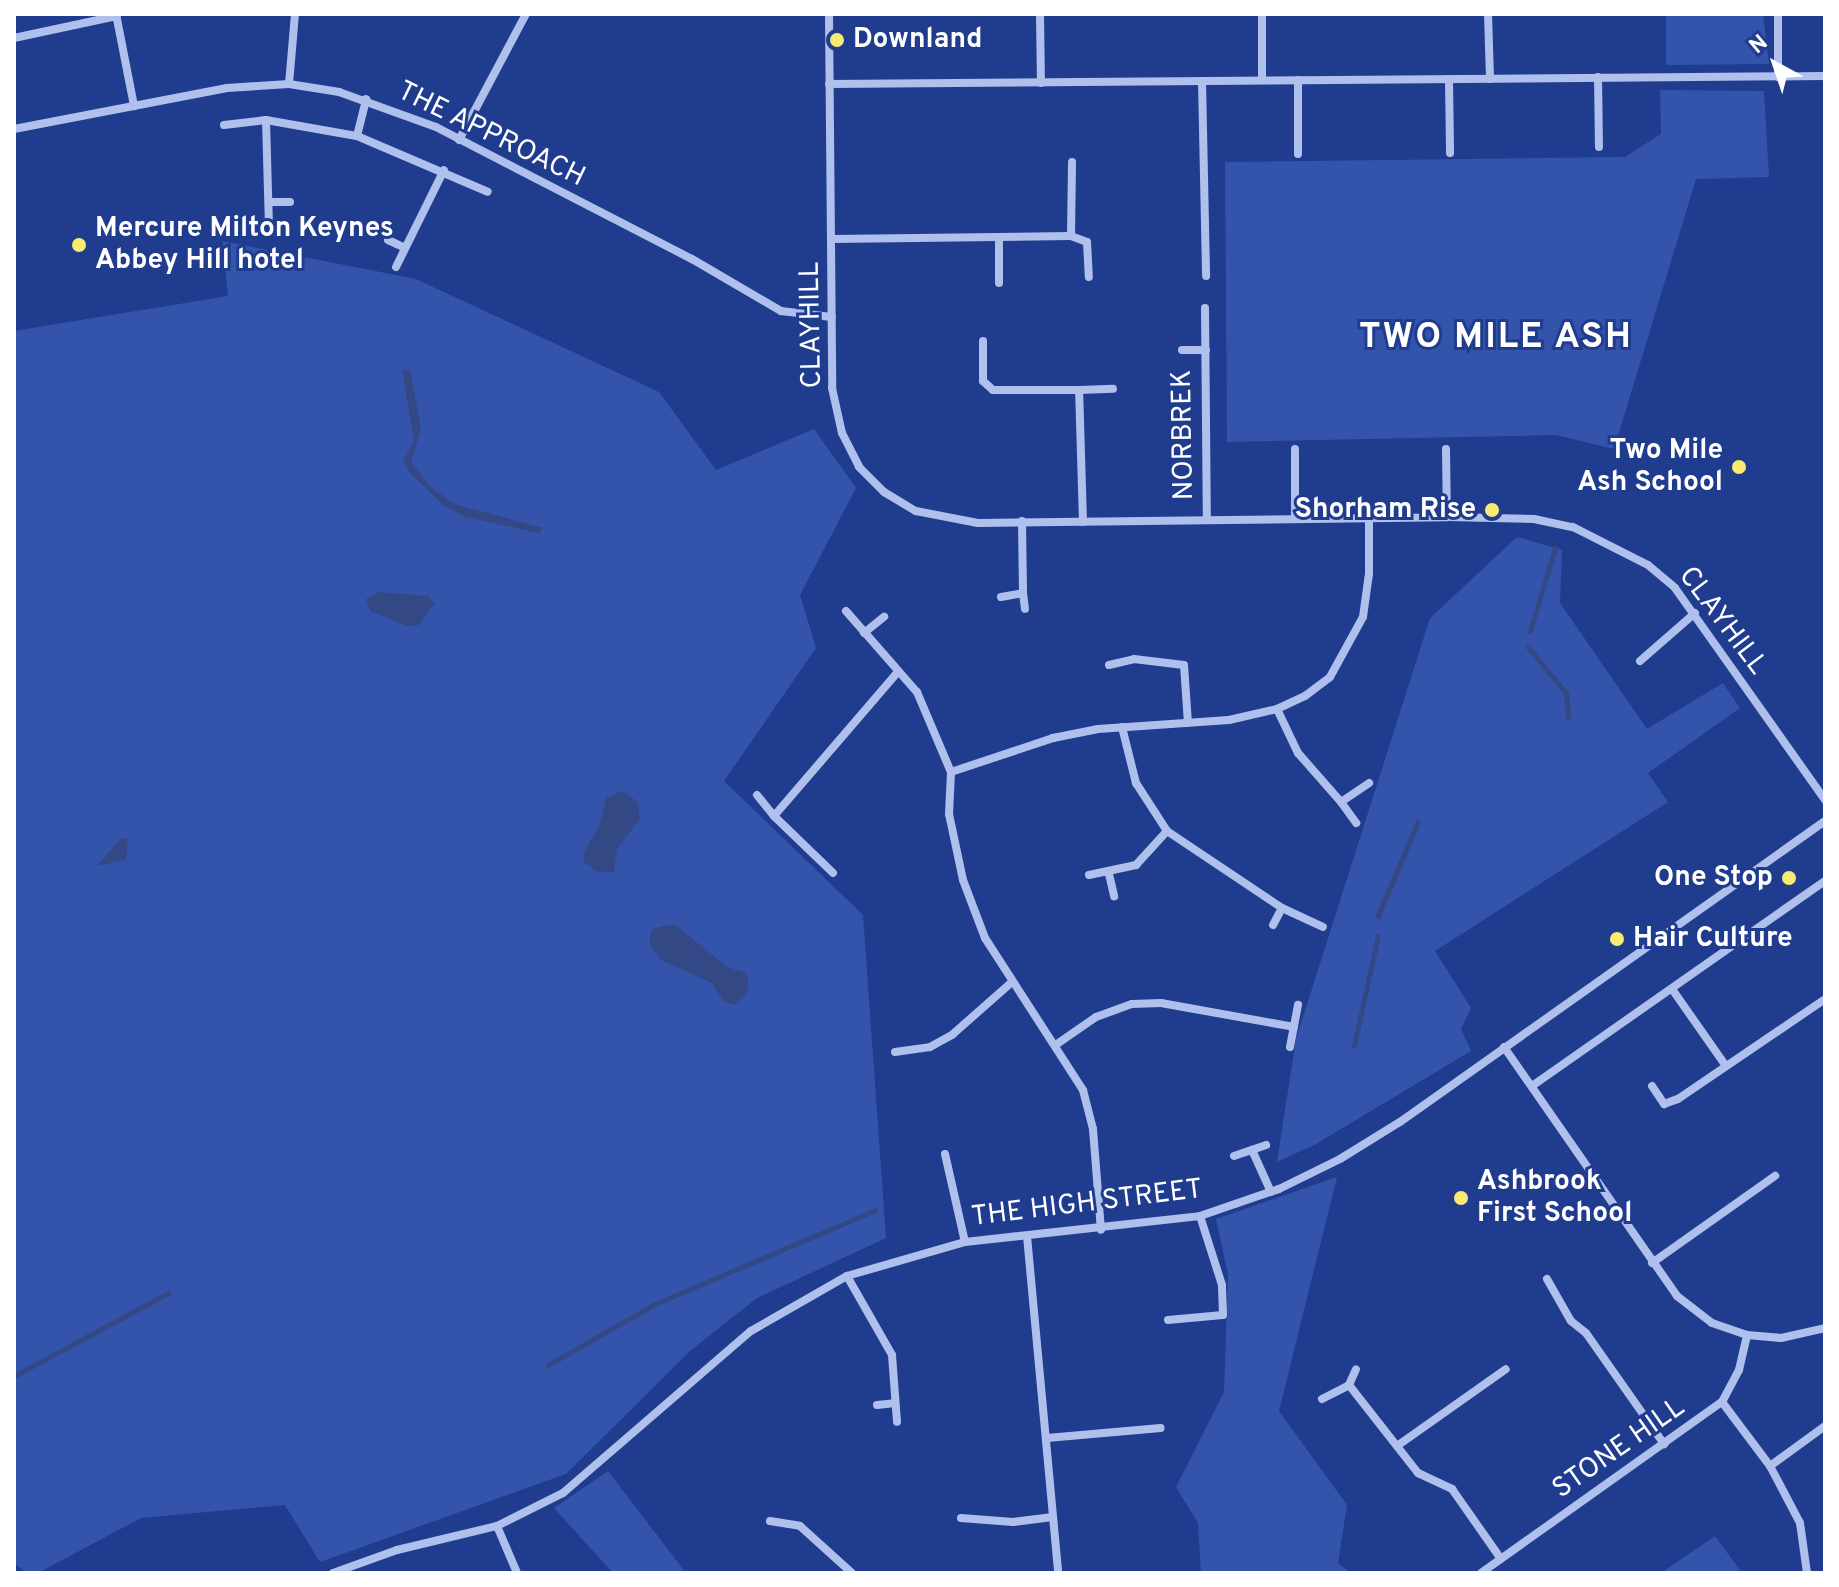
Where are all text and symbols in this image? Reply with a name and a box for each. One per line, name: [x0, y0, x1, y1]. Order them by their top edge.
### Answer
place label: Downland: [853, 23, 982, 57]
north arrow: [1735, 24, 1815, 104]
text: N: [1745, 30, 1774, 61]
marker: Downland: [828, 31, 846, 49]
street label: THE APPROACH: [391, 75, 591, 195]
place label: Mercure Milton Keynes Abbey Hill hotel: [95, 212, 394, 278]
marker: Mercure Milton Keynes Abbey Hill hotel: [70, 236, 88, 254]
street label: CLAYHILL: [794, 261, 830, 389]
district label: TWO MILE ASH: [1358, 317, 1634, 361]
street label: NORBREK: [1166, 369, 1202, 501]
place label: Two Mile Ash School: [1577, 434, 1723, 500]
marker: Two Mile Ash School: [1730, 458, 1748, 476]
place label: Shorham Rise: [1295, 493, 1476, 527]
marker: Shorham Rise: [1483, 501, 1501, 519]
street label: CLAYHILL: [1671, 560, 1773, 682]
place label: One Stop: [1654, 861, 1773, 895]
marker: One Stop: [1780, 869, 1798, 887]
place label: Hair Culture: [1633, 922, 1793, 956]
marker: Hair Culture: [1608, 930, 1626, 948]
place label: Ashbrook First School: [1477, 1165, 1632, 1231]
street label: THE HIGH STREET: [969, 1173, 1205, 1235]
marker: Ashbrook First School: [1452, 1189, 1470, 1207]
street label: STONE HILL: [1547, 1391, 1691, 1507]

